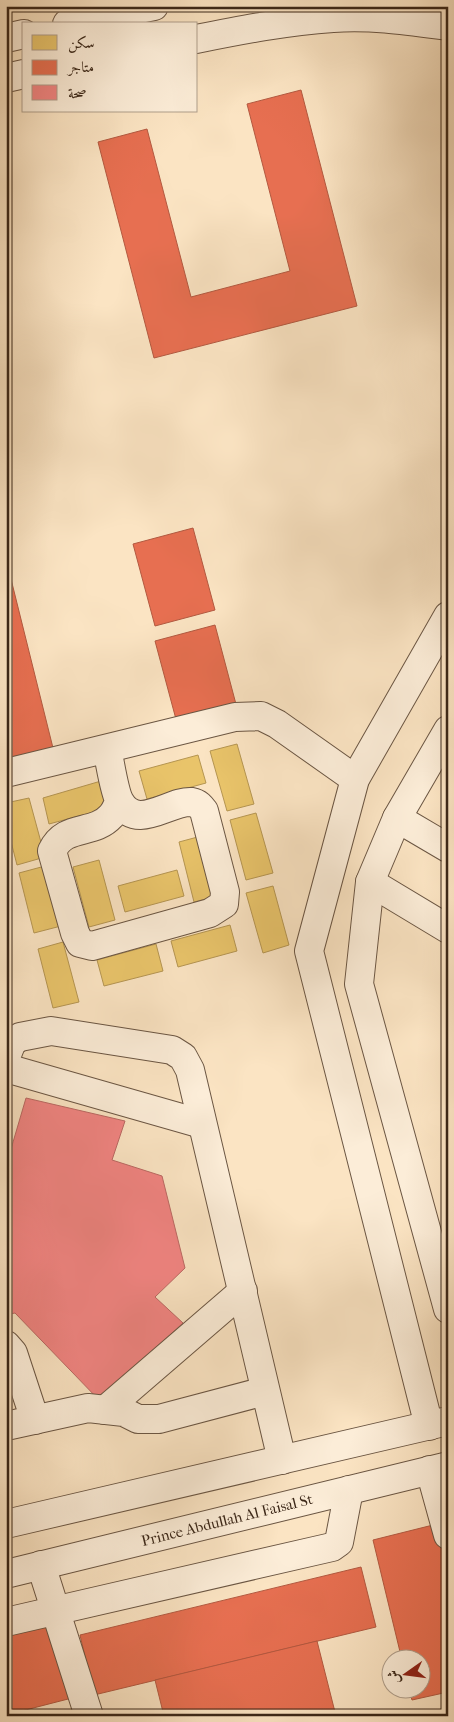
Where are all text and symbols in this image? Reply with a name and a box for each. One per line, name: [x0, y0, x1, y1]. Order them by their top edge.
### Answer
legend: [22, 22, 198, 112]
text: سكن: [68, 34, 95, 53]
text: متاجر: [66, 58, 94, 76]
text: صحة: [68, 84, 87, 102]
street label: Prince Abdullah Al Faisal St: [139, 1490, 315, 1550]
north arrow: [382, 1650, 432, 1700]
text: ش: [384, 1668, 404, 1686]

